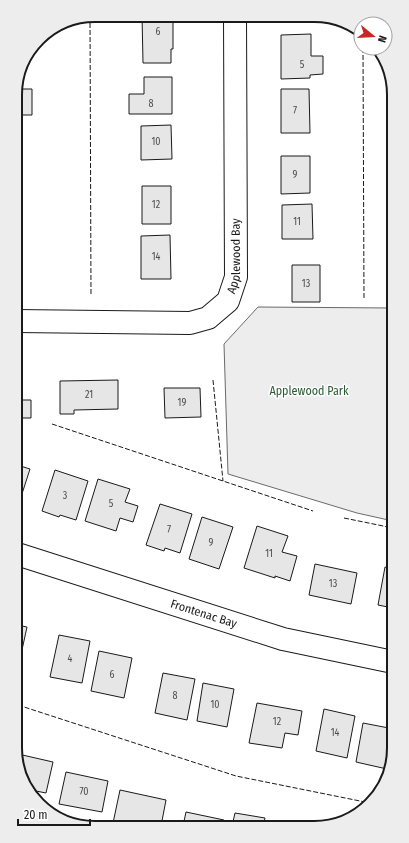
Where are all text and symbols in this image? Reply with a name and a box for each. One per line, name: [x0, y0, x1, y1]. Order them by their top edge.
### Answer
north arrow: [353, 16, 393, 56]
house number: 6: [156, 26, 161, 38]
text: N: [375, 34, 389, 44]
house number: 5: [300, 59, 305, 71]
house number: 8: [149, 98, 154, 110]
house number: 7: [293, 105, 297, 117]
house number: 10: [151, 136, 161, 148]
house number: 9: [293, 169, 298, 181]
house number: 12: [152, 199, 161, 211]
house number: 11: [293, 216, 301, 228]
street label: Applewood Bay: [224, 218, 243, 295]
house number: 14: [152, 251, 161, 263]
house number: 13: [302, 278, 311, 290]
park label: Applewood Park: [269, 384, 349, 398]
house number: 21: [85, 389, 93, 401]
house number: 19: [178, 397, 187, 409]
house number: 3: [63, 490, 68, 502]
house number: 5: [109, 498, 114, 510]
house number: 7: [167, 524, 171, 536]
house number: 9: [209, 537, 214, 549]
house number: 11: [265, 548, 273, 560]
house number: 13: [329, 578, 338, 590]
street label: Frontenac Bay: [169, 597, 239, 631]
house number: 4: [68, 653, 73, 665]
house number: 6: [110, 669, 115, 681]
house number: 8: [173, 690, 178, 702]
house number: 10: [210, 699, 220, 711]
house number: 12: [273, 716, 282, 728]
house number: 14: [331, 727, 340, 739]
house number: 70: [79, 786, 89, 798]
scale bar: [18, 801, 90, 827]
text: 20 m: [24, 808, 48, 822]

